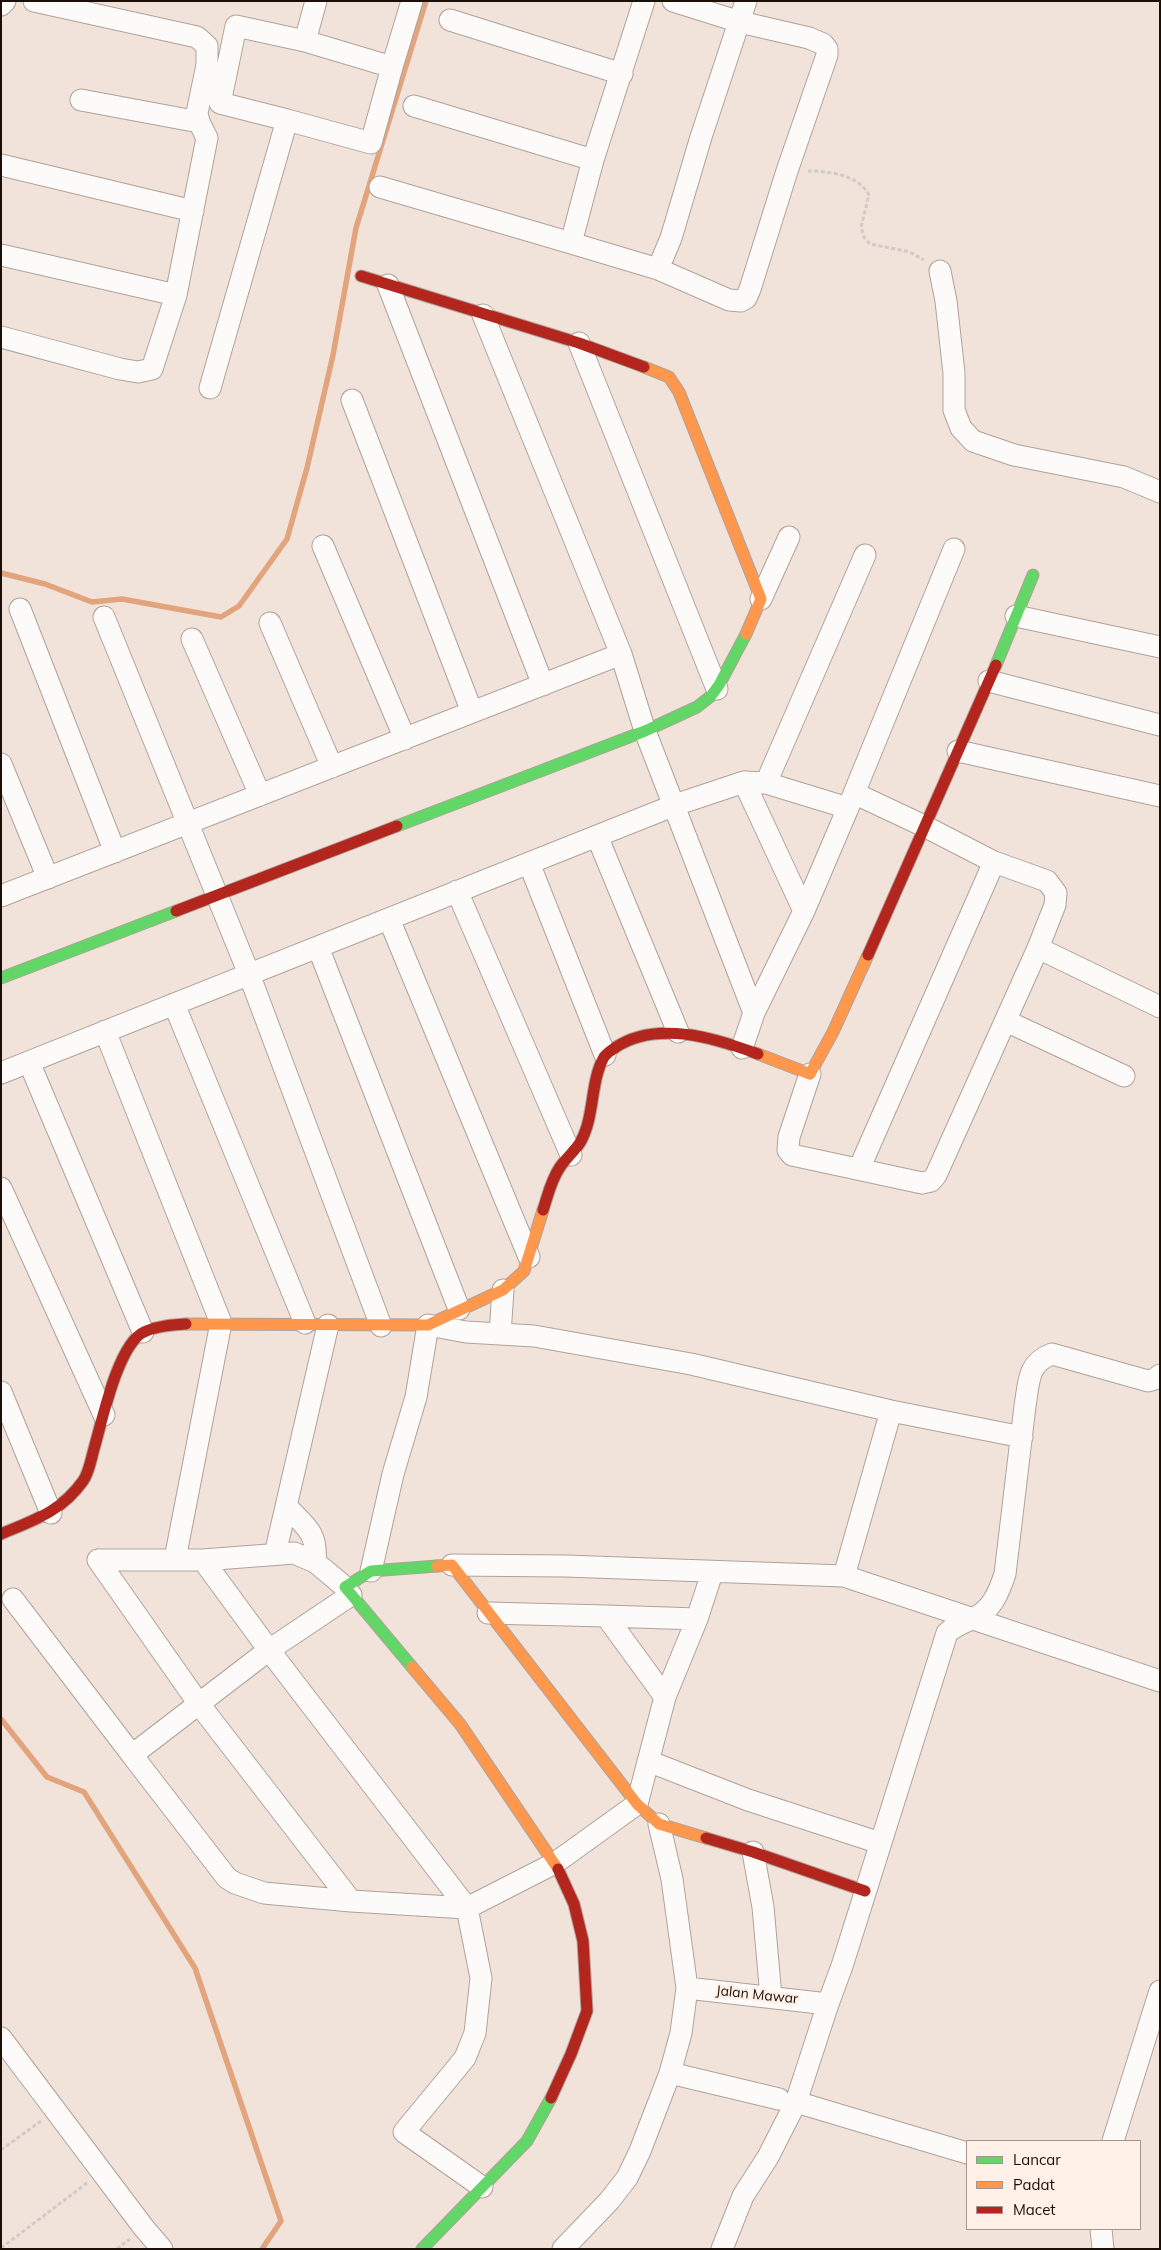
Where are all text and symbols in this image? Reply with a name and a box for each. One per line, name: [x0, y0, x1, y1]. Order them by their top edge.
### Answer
street label: Jalan Mawar: [715, 1982, 799, 2008]
legend: [966, 2140, 1141, 2230]
text: Lancar: [1013, 2150, 1061, 2169]
text: Padat: [1013, 2175, 1055, 2194]
text: Macet: [1013, 2200, 1056, 2219]

